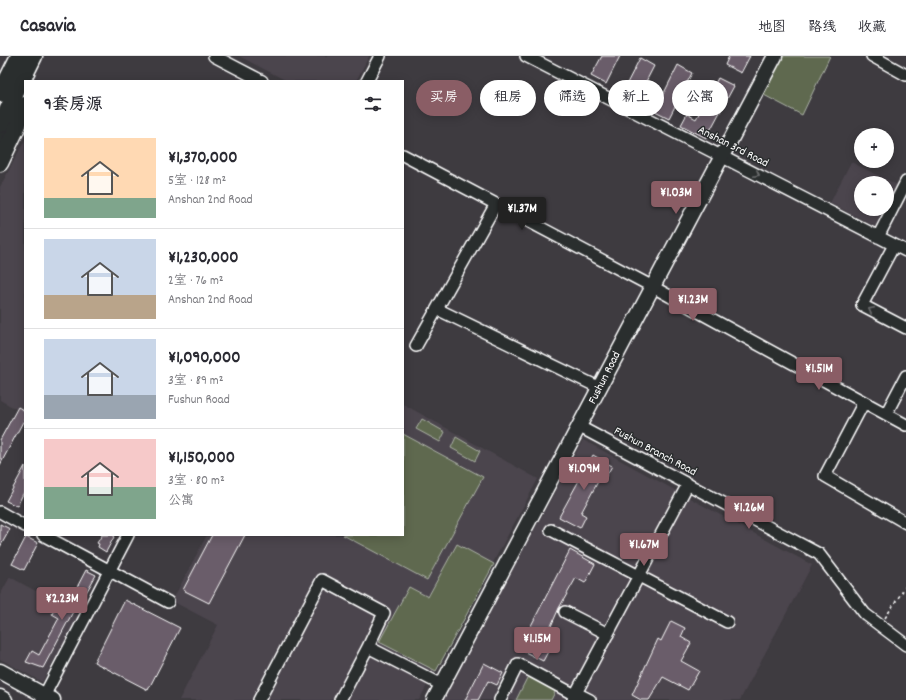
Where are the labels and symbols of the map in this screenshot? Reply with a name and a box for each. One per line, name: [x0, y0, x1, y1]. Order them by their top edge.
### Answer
street label: Anshan 3rd Road: [695, 122, 771, 172]
one-way arrow: [752, 169, 760, 176]
pin: ¥1.03M: [643, 181, 709, 215]
pin: ¥1.37M: [489, 197, 555, 231]
pin: ¥1.23M: [660, 288, 726, 322]
one-way arrow: [868, 307, 876, 315]
street label: Fushun Road: [584, 349, 626, 407]
pin: ¥1.51M: [786, 357, 852, 391]
street label: Fushun Branch Road: [611, 423, 699, 481]
pin: ¥1.09M: [551, 457, 617, 491]
pin: ¥1.26M: [716, 496, 782, 530]
pin: ¥1.67M: [611, 533, 677, 567]
pin: ¥2.23M: [29, 587, 95, 621]
pin: ¥1.15M: [504, 627, 570, 661]

